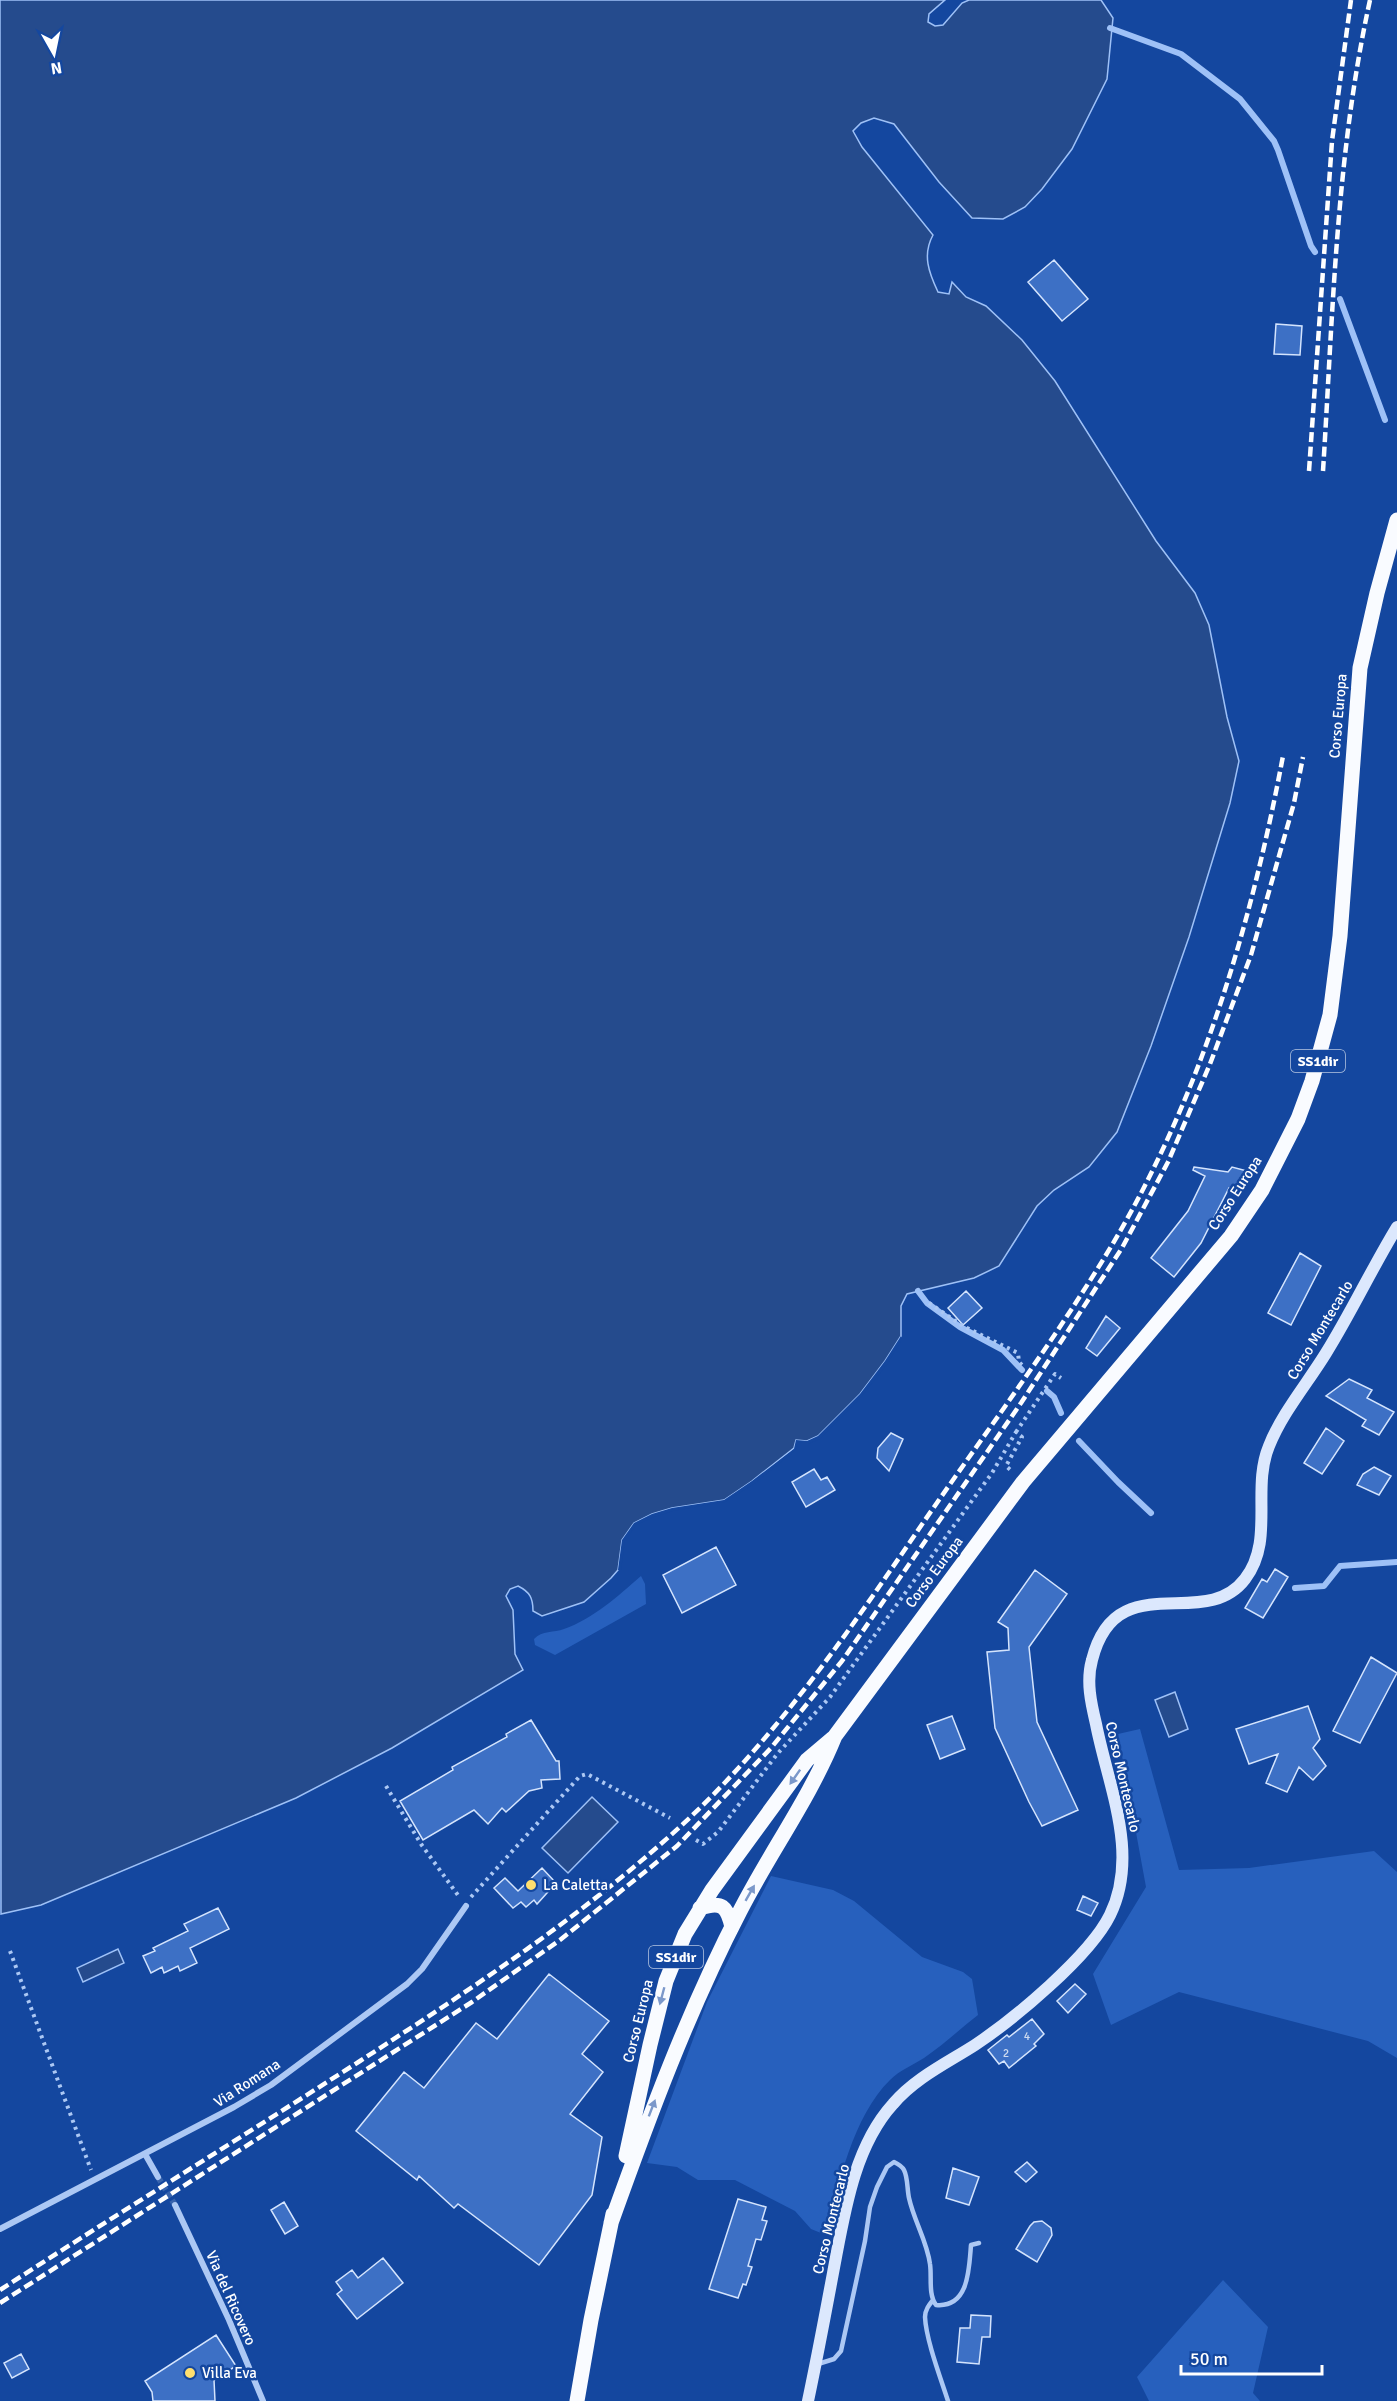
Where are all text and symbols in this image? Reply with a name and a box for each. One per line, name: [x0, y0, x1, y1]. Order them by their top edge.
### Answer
north arrow: [24, 24, 84, 84]
text: N: [49, 57, 63, 79]
street label: Corso Europa: [1325, 673, 1351, 759]
road number: SS1dir: [1291, 1050, 1345, 1072]
street label: Corso Europa: [1204, 1152, 1266, 1234]
street label: Corso Montecarlo: [1283, 1277, 1357, 1383]
street label: Corso Europa: [901, 1533, 967, 1611]
street label: Corso Montecarlo: [1102, 1720, 1145, 1834]
one-way arrow: [789, 1769, 801, 1785]
place label: La Caletta: [543, 1876, 608, 1894]
marker: La Caletta: [524, 1878, 538, 1892]
one-way arrow: [745, 1885, 756, 1901]
road number: SS1dir: [649, 1946, 703, 1968]
street label: Corso Europa: [619, 1978, 657, 2064]
one-way arrow: [657, 1987, 667, 2006]
house number: 4: [1024, 2029, 1031, 2044]
house number: 2: [1003, 2046, 1009, 2061]
street label: Via Romana: [210, 2055, 284, 2111]
one-way arrow: [647, 2099, 657, 2117]
street label: Corso Montecarlo: [809, 2162, 853, 2276]
street label: Via del Ricovero: [202, 2248, 260, 2348]
scale bar: [1181, 2338, 1322, 2376]
text: 50 m: [1190, 2348, 1228, 2370]
place label: Villa Eva: [202, 2364, 257, 2382]
marker: Villa Eva: [183, 2366, 197, 2380]

